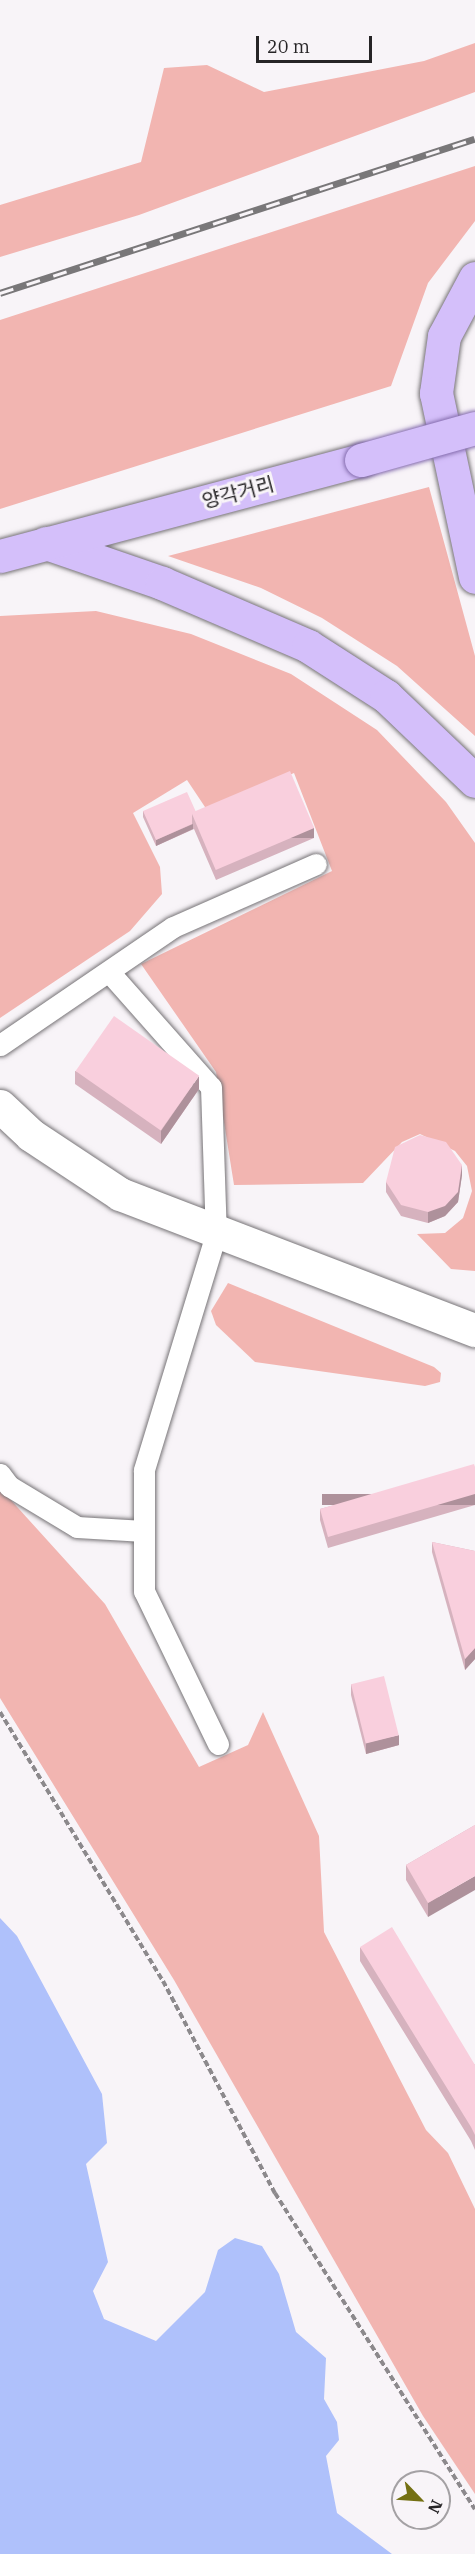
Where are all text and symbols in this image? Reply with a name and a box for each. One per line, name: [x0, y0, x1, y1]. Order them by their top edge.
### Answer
scale bar: [259, 24, 374, 62]
text: 20 m: [267, 35, 310, 58]
street label: 양각거리: [199, 471, 277, 513]
north arrow: [391, 2470, 451, 2530]
text: N: [424, 2497, 447, 2517]

